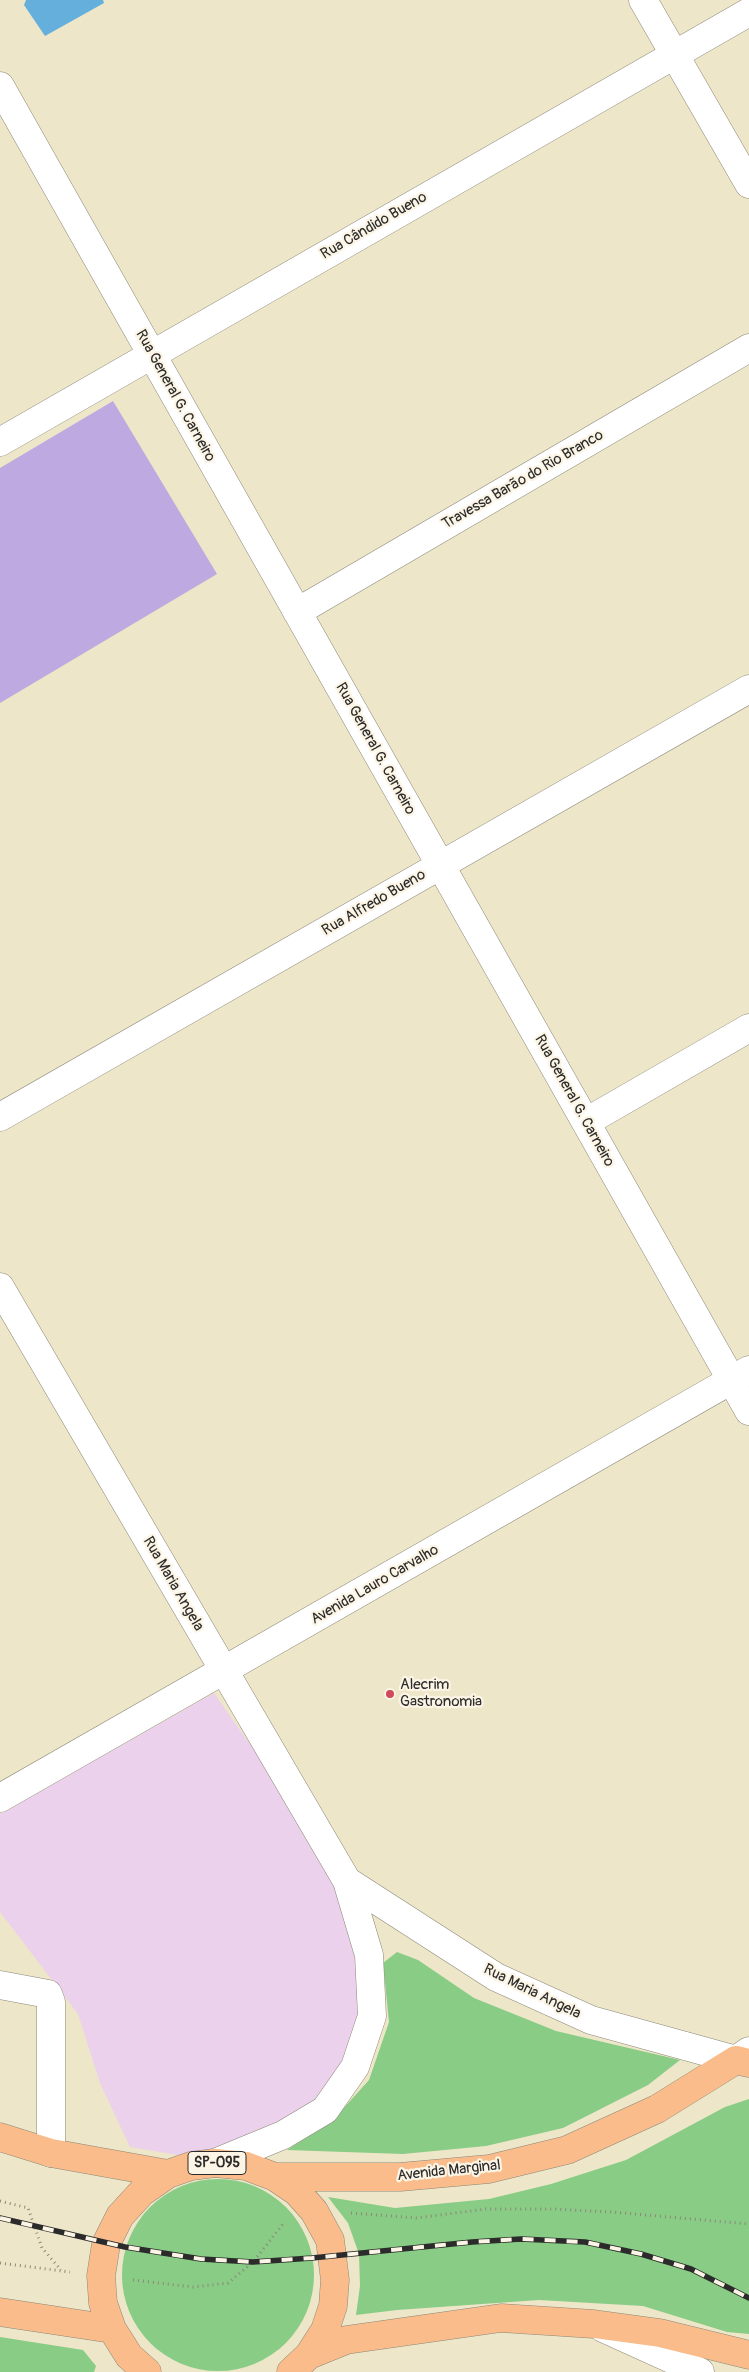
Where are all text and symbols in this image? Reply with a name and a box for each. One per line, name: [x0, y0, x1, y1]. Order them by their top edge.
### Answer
street label: Rua Cândido Bueno: [318, 188, 430, 264]
street label: Rua General G. Carneiro: [131, 327, 219, 465]
street label: Travessa Barão do Rio Branco: [439, 426, 607, 534]
street label: Rua General G. Carneiro: [331, 680, 419, 818]
street label: Rua Alfredo Bueno: [319, 866, 429, 940]
street label: Rua General G. Carneiro: [530, 1032, 618, 1170]
street label: Rua Maria Angela: [139, 1534, 207, 1634]
street label: Avenida Lauro Carvalho: [308, 1541, 442, 1629]
place label: Alecrim Gastronomia: [400, 1676, 482, 1711]
marker: Alecrim Gastronomia: [384, 1688, 396, 1700]
street label: Rua Maria Angela: [480, 1961, 584, 2023]
road number: SP-095: [188, 2152, 246, 2174]
street label: Avenida Marginal: [397, 2157, 501, 2185]

